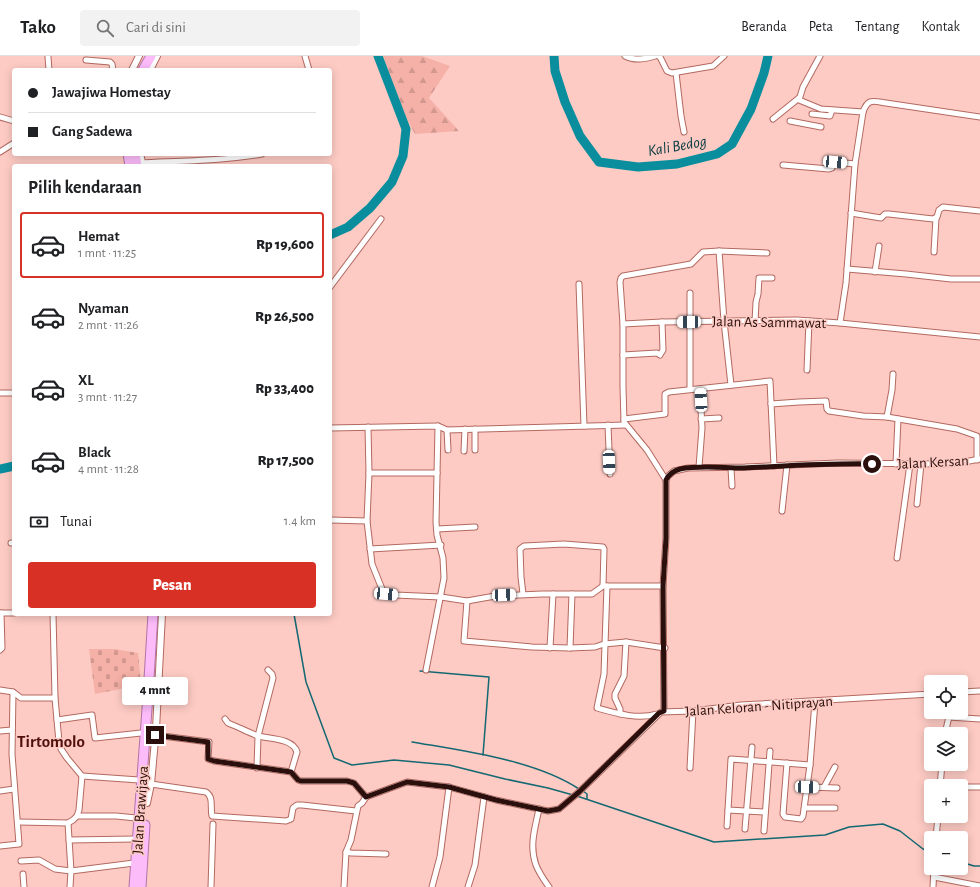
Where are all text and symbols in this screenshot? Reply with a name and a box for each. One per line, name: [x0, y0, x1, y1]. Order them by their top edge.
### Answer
search box: [80, 10, 360, 46]
icon: search: [94, 17, 116, 39]
text: Tako: [20, 18, 56, 37]
text: Cari di sini: [126, 20, 186, 35]
text: Beranda: [741, 20, 787, 34]
text: Peta: [809, 20, 833, 34]
text: Tentang: [855, 20, 899, 34]
text: Kontak: [921, 20, 960, 34]
text: Jawajiwa Homestay: [52, 85, 171, 100]
text: Gang Sadewa: [52, 124, 133, 139]
water label: Kali Bedog: [646, 133, 708, 159]
car: [823, 155, 847, 169]
text: Pilih kendaraan: [28, 179, 142, 197]
icon: car: [30, 227, 66, 263]
text: Hemat: [78, 229, 120, 244]
text: Rp 19,600: [256, 237, 314, 252]
text: 1 mnt · 11:25: [78, 247, 136, 260]
icon: car: [30, 299, 66, 335]
text: Nyaman: [78, 301, 129, 316]
text: Rp 26,500: [255, 309, 314, 324]
street label: Jalan As Sammawat: [712, 314, 827, 331]
car: [677, 316, 701, 328]
text: 2 mnt · 11:26: [78, 319, 138, 332]
icon: car: [30, 371, 66, 407]
text: XL: [78, 373, 94, 388]
text: Rp 33,400: [255, 381, 314, 396]
car: [694, 388, 708, 412]
text: 3 mnt · 11:27: [78, 391, 137, 404]
icon: car: [30, 443, 66, 479]
text: Black: [78, 445, 111, 460]
car: [603, 450, 615, 474]
text: Rp 17,500: [258, 453, 314, 468]
street label: Jalan Kersan: [897, 453, 969, 472]
route start: [863, 455, 881, 473]
text: 4 mnt · 11:28: [78, 463, 139, 476]
icon: cash: [28, 511, 50, 533]
text: Tunai: [60, 514, 92, 529]
text: 1.4 km: [284, 515, 316, 528]
button: Pesan: [28, 562, 316, 608]
car: [374, 587, 398, 601]
car: [492, 589, 516, 601]
map controls: [924, 675, 968, 875]
button: locate: [924, 675, 968, 719]
callout: 4 mnt: [122, 677, 188, 705]
text: 4 mnt: [140, 684, 170, 697]
street label: Jalan Keloran - Nitiprayan: [685, 694, 834, 719]
route end: [146, 726, 164, 744]
button: layers: [924, 727, 968, 771]
district label: Tirtomolo: [17, 733, 85, 750]
street label: Jalan Brawijaya: [130, 765, 151, 855]
button: +: [924, 779, 968, 823]
car: [795, 781, 819, 793]
button: −: [924, 831, 968, 875]

